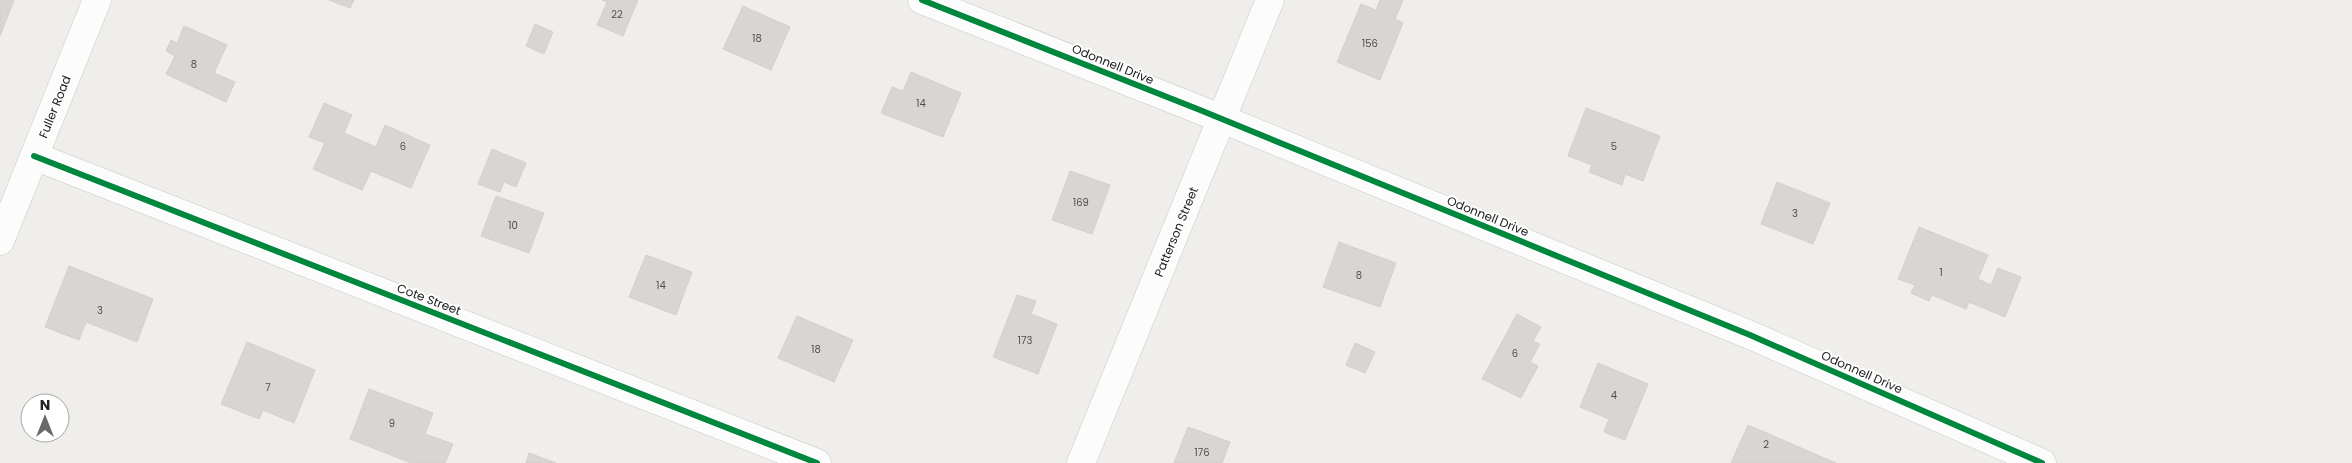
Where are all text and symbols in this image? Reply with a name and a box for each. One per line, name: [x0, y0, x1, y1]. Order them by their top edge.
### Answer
house number: 22: [611, 7, 623, 22]
house number: 18: [752, 31, 762, 46]
house number: 156: [1362, 36, 1378, 51]
street label: Odonnell Drive: [1069, 40, 1157, 88]
house number: 8: [191, 57, 197, 72]
street label: Fuller Road: [34, 73, 74, 140]
house number: 14: [916, 96, 926, 111]
house number: 6: [400, 139, 406, 154]
house number: 5: [1611, 139, 1617, 154]
street label: Patterson Street: [1150, 184, 1201, 279]
street label: Odonnell Drive: [1444, 192, 1532, 240]
house number: 169: [1073, 195, 1089, 210]
house number: 3: [1792, 206, 1798, 221]
house number: 10: [508, 218, 518, 233]
house number: 1: [1939, 265, 1943, 280]
house number: 8: [1356, 268, 1362, 283]
house number: 14: [656, 278, 666, 293]
street label: Cote Street: [395, 279, 463, 319]
house number: 3: [97, 303, 103, 318]
house number: 173: [1018, 333, 1032, 348]
house number: 18: [811, 342, 821, 357]
house number: 6: [1512, 346, 1518, 361]
street label: Odonnell Drive: [1819, 346, 1905, 398]
house number: 7: [265, 380, 271, 395]
house number: 4: [1611, 388, 1617, 403]
north arrow: [20, 393, 70, 443]
text: N: [40, 395, 50, 415]
house number: 9: [389, 416, 395, 431]
house number: 2: [1763, 437, 1769, 452]
house number: 176: [1194, 445, 1210, 460]

